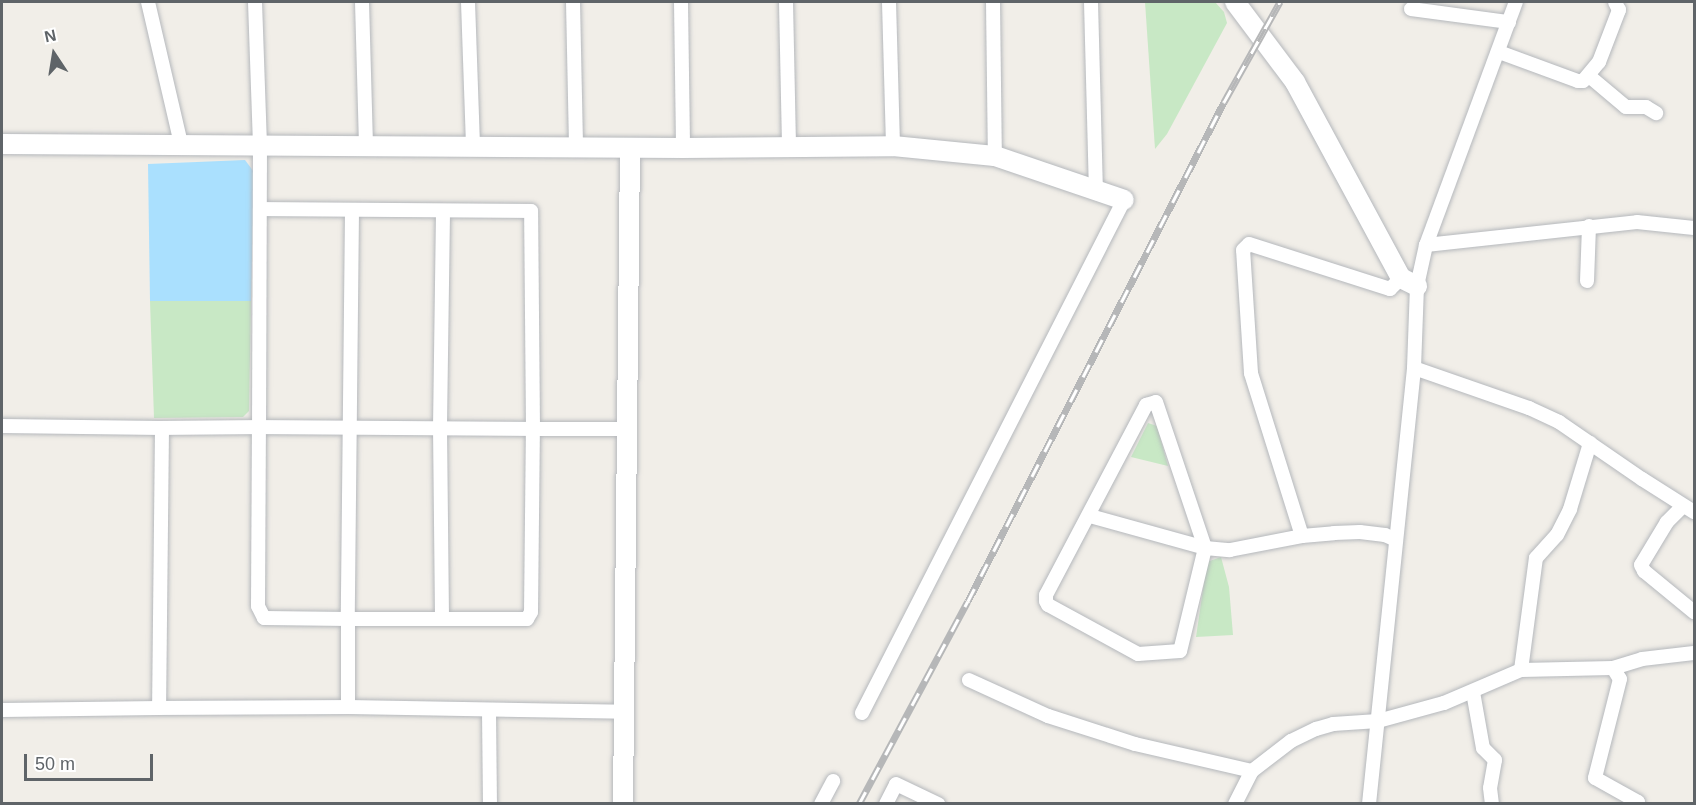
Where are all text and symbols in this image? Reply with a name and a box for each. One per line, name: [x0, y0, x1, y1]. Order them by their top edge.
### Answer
north arrow: [24, 24, 84, 84]
text: N: [43, 26, 58, 45]
scale bar: [27, 742, 156, 780]
text: 50 m: [35, 754, 75, 774]

